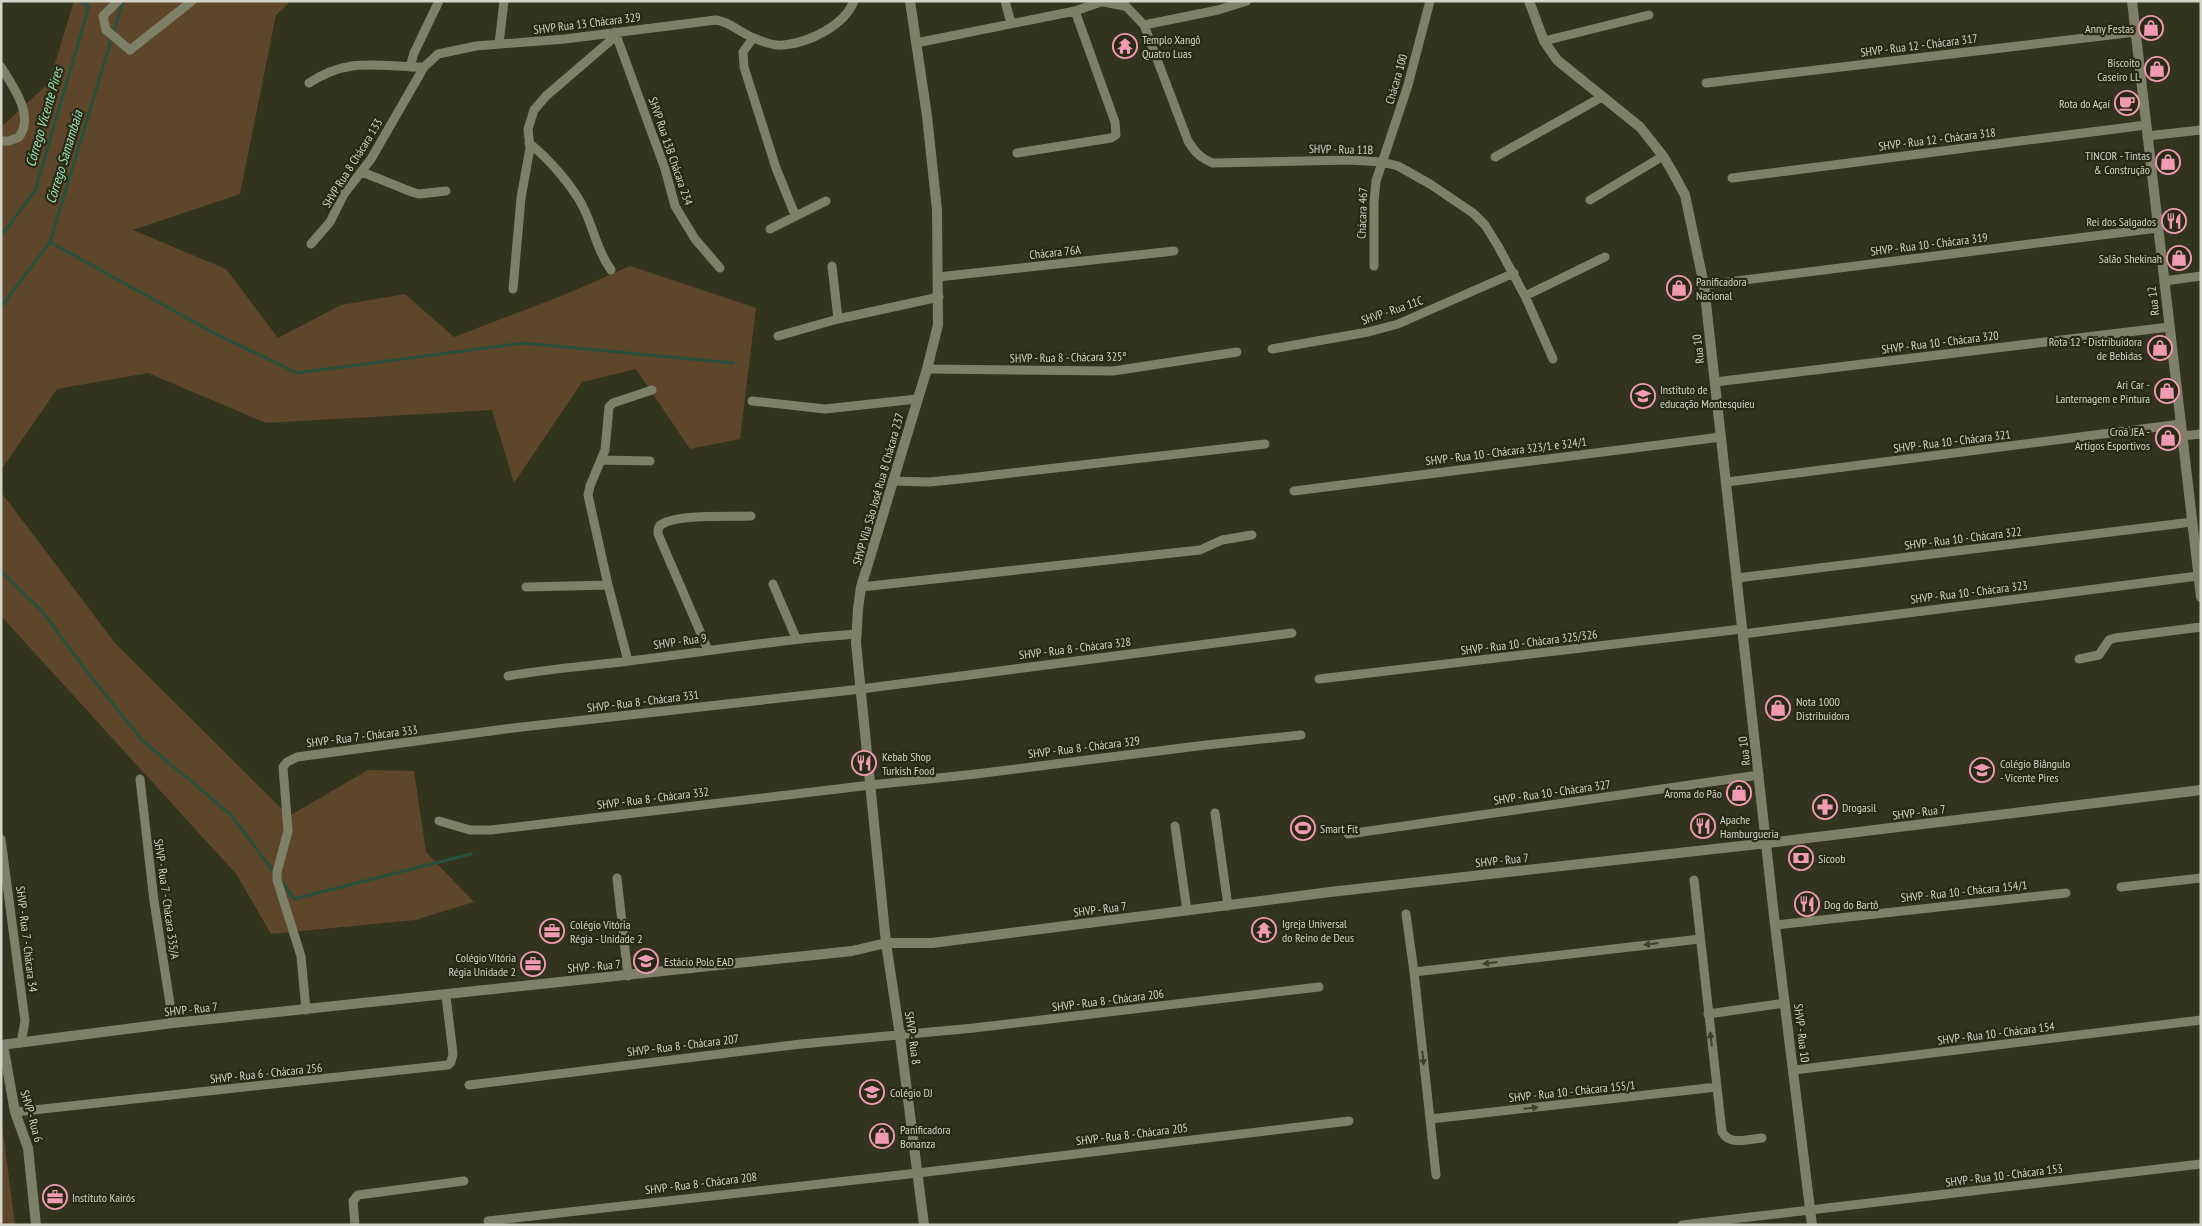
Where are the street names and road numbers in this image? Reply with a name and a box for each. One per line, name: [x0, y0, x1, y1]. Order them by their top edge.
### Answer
street label: SHVP Rua 13 Chácara 329: [533, 9, 641, 37]
street label: SHVP - Rua 12 - Chácara 317: [1859, 30, 1979, 60]
street label: Chácara 100: [1382, 52, 1410, 106]
street label: SHVP Rua 13B Chácara 234: [645, 95, 697, 208]
street label: SHVP Rua 8 Chácara 133: [318, 116, 386, 210]
street label: SHVP - Rua 12 - Chácara 318: [1877, 124, 1997, 154]
street label: SHVP - Rua 11B: [1309, 141, 1374, 157]
street label: Chácara 467: [1354, 187, 1370, 239]
street label: SHVP - Rua 10 - Chácara 319: [1869, 229, 1989, 259]
street label: Chácara 76A: [1028, 242, 1082, 262]
street label: Rua 12: [2144, 286, 2162, 316]
street label: SHVP - Rua 11C: [1359, 292, 1425, 328]
street label: SHVP - Rua 10 - Chácara 320: [1880, 327, 2000, 357]
street label: Rua 10: [1689, 334, 1707, 364]
street label: SHVP - Rua 8 - Chácara 325ª: [1010, 348, 1127, 366]
street label: SHVP Vila São José Rua 8 Chácara 237: [849, 411, 907, 567]
street label: SHVP - Rua 10 - Chácara 321: [1892, 426, 2012, 456]
street label: SHVP - Rua 10 - Chácara 323/1 e 324/1: [1425, 434, 1587, 468]
street label: SHVP - Rua 10 - Chácara 322: [1903, 523, 2023, 553]
street label: SHVP - Rua 10 - Chácara 323: [1909, 577, 2029, 607]
street label: SHVP - Rua 10 - Chácara 325/326: [1460, 626, 1598, 658]
street label: SHVP - Rua 9: [652, 630, 708, 652]
street label: SHVP - Rua 8 - Chácara 328: [1018, 634, 1132, 662]
street label: SHVP - Rua 8 - Chácara 331: [586, 687, 700, 715]
street label: SHVP - Rua 7 - Chácara 333: [305, 722, 419, 750]
street label: SHVP - Rua 8 - Chácara 329: [1027, 733, 1141, 761]
street label: Rua 10: [1735, 736, 1753, 766]
street label: SHVP - Rua 10 - Chácara 327: [1492, 776, 1612, 808]
street label: SHVP - Rua 8 - Chácara 332: [596, 784, 710, 812]
street label: SHVP - Rua 7: [1892, 801, 1946, 823]
street label: SHVP - Rua 7 - Chácara 335/A: [151, 838, 183, 960]
street label: SHVP - Rua 7: [1475, 850, 1529, 870]
street label: SHVP - Rua 10 - Chácara 154/1: [1900, 877, 2028, 905]
street label: SHVP - Rua 7 - Chácara 34: [13, 885, 41, 993]
street label: SHVP - Rua 7: [1073, 898, 1127, 920]
street label: SHVP - Rua 7: [567, 956, 621, 976]
street label: SHVP - Rua 8 - Chácara 206: [1051, 986, 1165, 1014]
street label: SHVP - Rua 7: [164, 999, 218, 1019]
street label: SHVP - Rua 10: [1791, 1003, 1813, 1063]
street label: SHVP - Rua 8: [902, 1010, 924, 1066]
street label: SHVP - Rua 10 - Chácara 154: [1936, 1018, 2056, 1048]
street label: SHVP - Rua 8 - Chácara 207: [626, 1031, 740, 1059]
street label: SHVP - Rua 6 - Chácara 256: [209, 1060, 323, 1086]
street label: SHVP - Rua 10 - Chácara 155/1: [1508, 1077, 1636, 1105]
street label: SHVP - Rua 6: [17, 1088, 47, 1144]
street label: SHVP - Rua 8 - Chácara 205: [1075, 1120, 1189, 1148]
street label: SHVP - Rua 10 - Chácara 153: [1944, 1160, 2064, 1190]
street label: SHVP - Rua 8 - Chácara 208: [644, 1169, 758, 1197]

